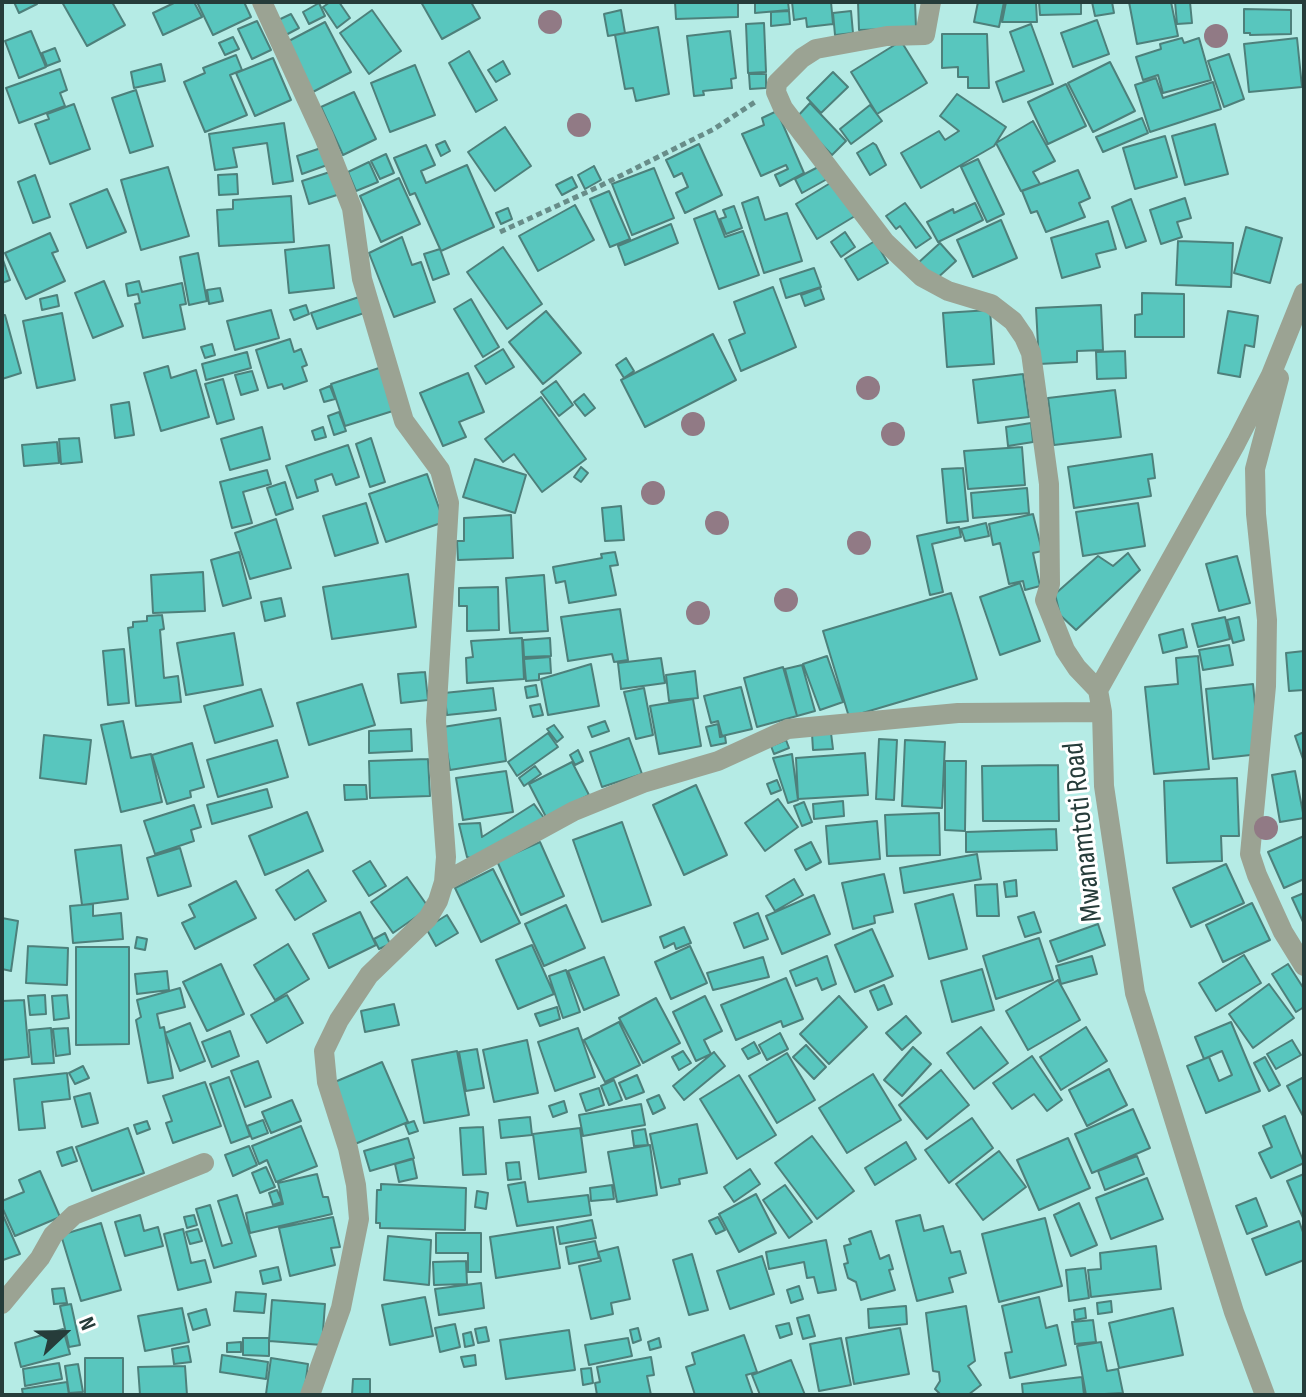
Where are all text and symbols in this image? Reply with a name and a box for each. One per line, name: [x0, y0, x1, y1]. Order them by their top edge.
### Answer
street label: Mwanamtoti Road: [1057, 740, 1111, 924]
north arrow: [24, 1293, 104, 1373]
text: N: [72, 1313, 101, 1334]

